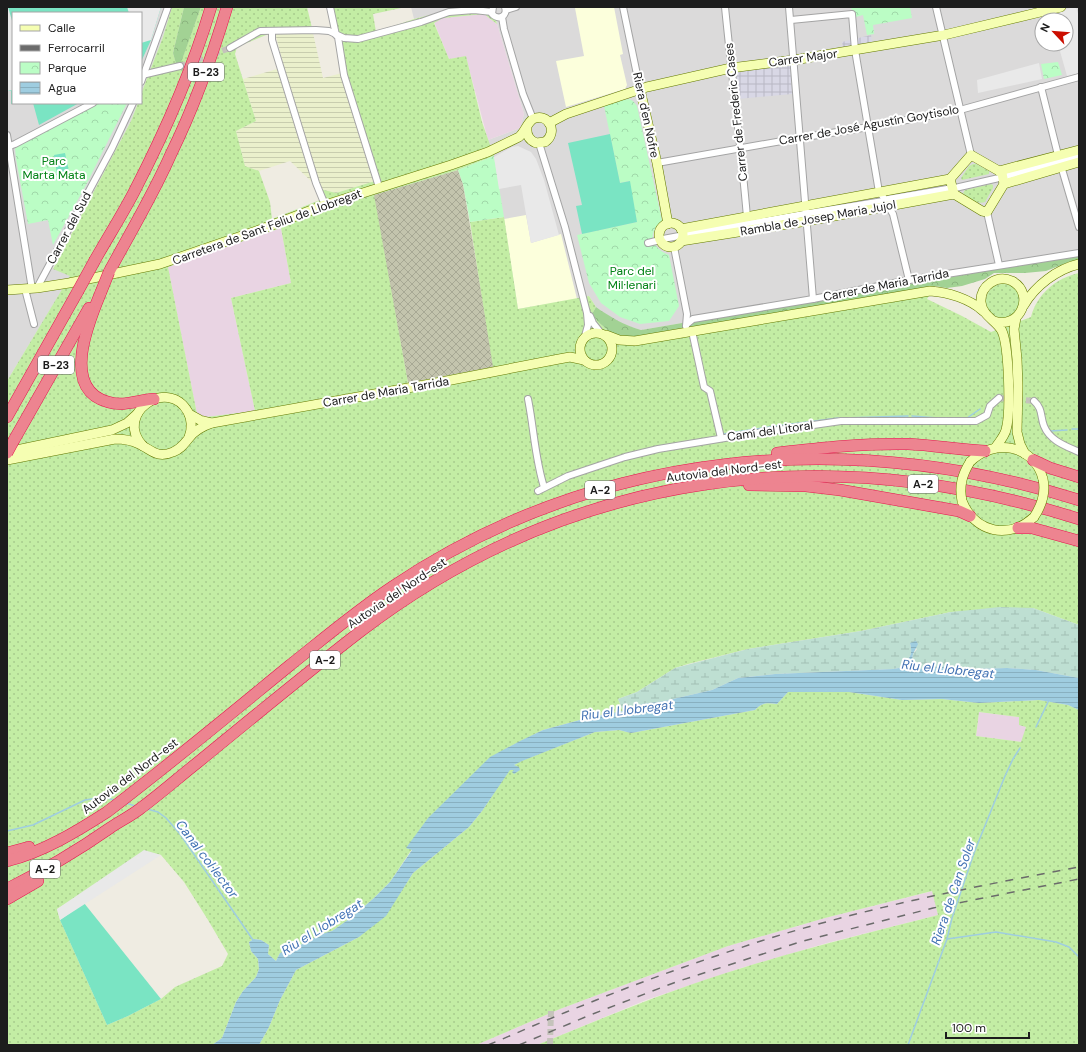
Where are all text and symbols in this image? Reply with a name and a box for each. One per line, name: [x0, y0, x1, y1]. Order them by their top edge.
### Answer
legend: [12, 12, 142, 104]
north arrow: [1034, 12, 1074, 52]
text: Calle: [48, 20, 75, 36]
text: N: [1037, 21, 1053, 34]
text: Ferrocarril: [48, 40, 105, 56]
street label: Carrer de Frederic Cases: [721, 42, 751, 182]
street label: Carrer Major: [768, 45, 839, 71]
text: Parque: [48, 60, 87, 76]
road number: B-23: [188, 63, 224, 81]
street label: Riera d'en Nofre: [629, 71, 663, 160]
text: Agua: [48, 80, 76, 96]
street label: Carrer de José Agustín Goytisolo: [778, 101, 960, 149]
park label: Parc Marta Mata: [22, 153, 86, 183]
street label: Carretera de Sant Feliu de Llobregat: [170, 185, 364, 269]
street label: Carrer del Sud: [43, 189, 95, 267]
street label: Rambla de Josep Maria Jujol: [739, 196, 897, 240]
park label: Parc del Mil·lenari: [608, 263, 656, 293]
street label: Carrer de Maria Tarrida: [822, 265, 950, 305]
road number: B-23: [38, 356, 74, 374]
street label: Carrer de Maria Tarrida: [322, 373, 450, 411]
street label: Camí del Litoral: [726, 417, 814, 445]
street label: Autovia del Nord-est: [665, 456, 783, 486]
road number: A-2: [908, 475, 938, 493]
road number: A-2: [585, 481, 615, 499]
street label: Autovia del Nord-est: [344, 554, 450, 632]
road number: A-2: [310, 651, 340, 669]
water label: Riu el Llobregat: [901, 656, 996, 682]
water label: Riu el Llobregat: [580, 696, 675, 724]
street label: Autovia del Nord-est: [79, 734, 181, 817]
water label: Canal col·lector: [172, 816, 243, 902]
water label: Riera de Can Soler: [927, 836, 980, 947]
road number: A-2: [30, 860, 60, 878]
water label: Riu el Llobregat: [278, 895, 367, 959]
scale bar: [946, 1014, 1029, 1040]
text: 100 m: [952, 1020, 986, 1036]

